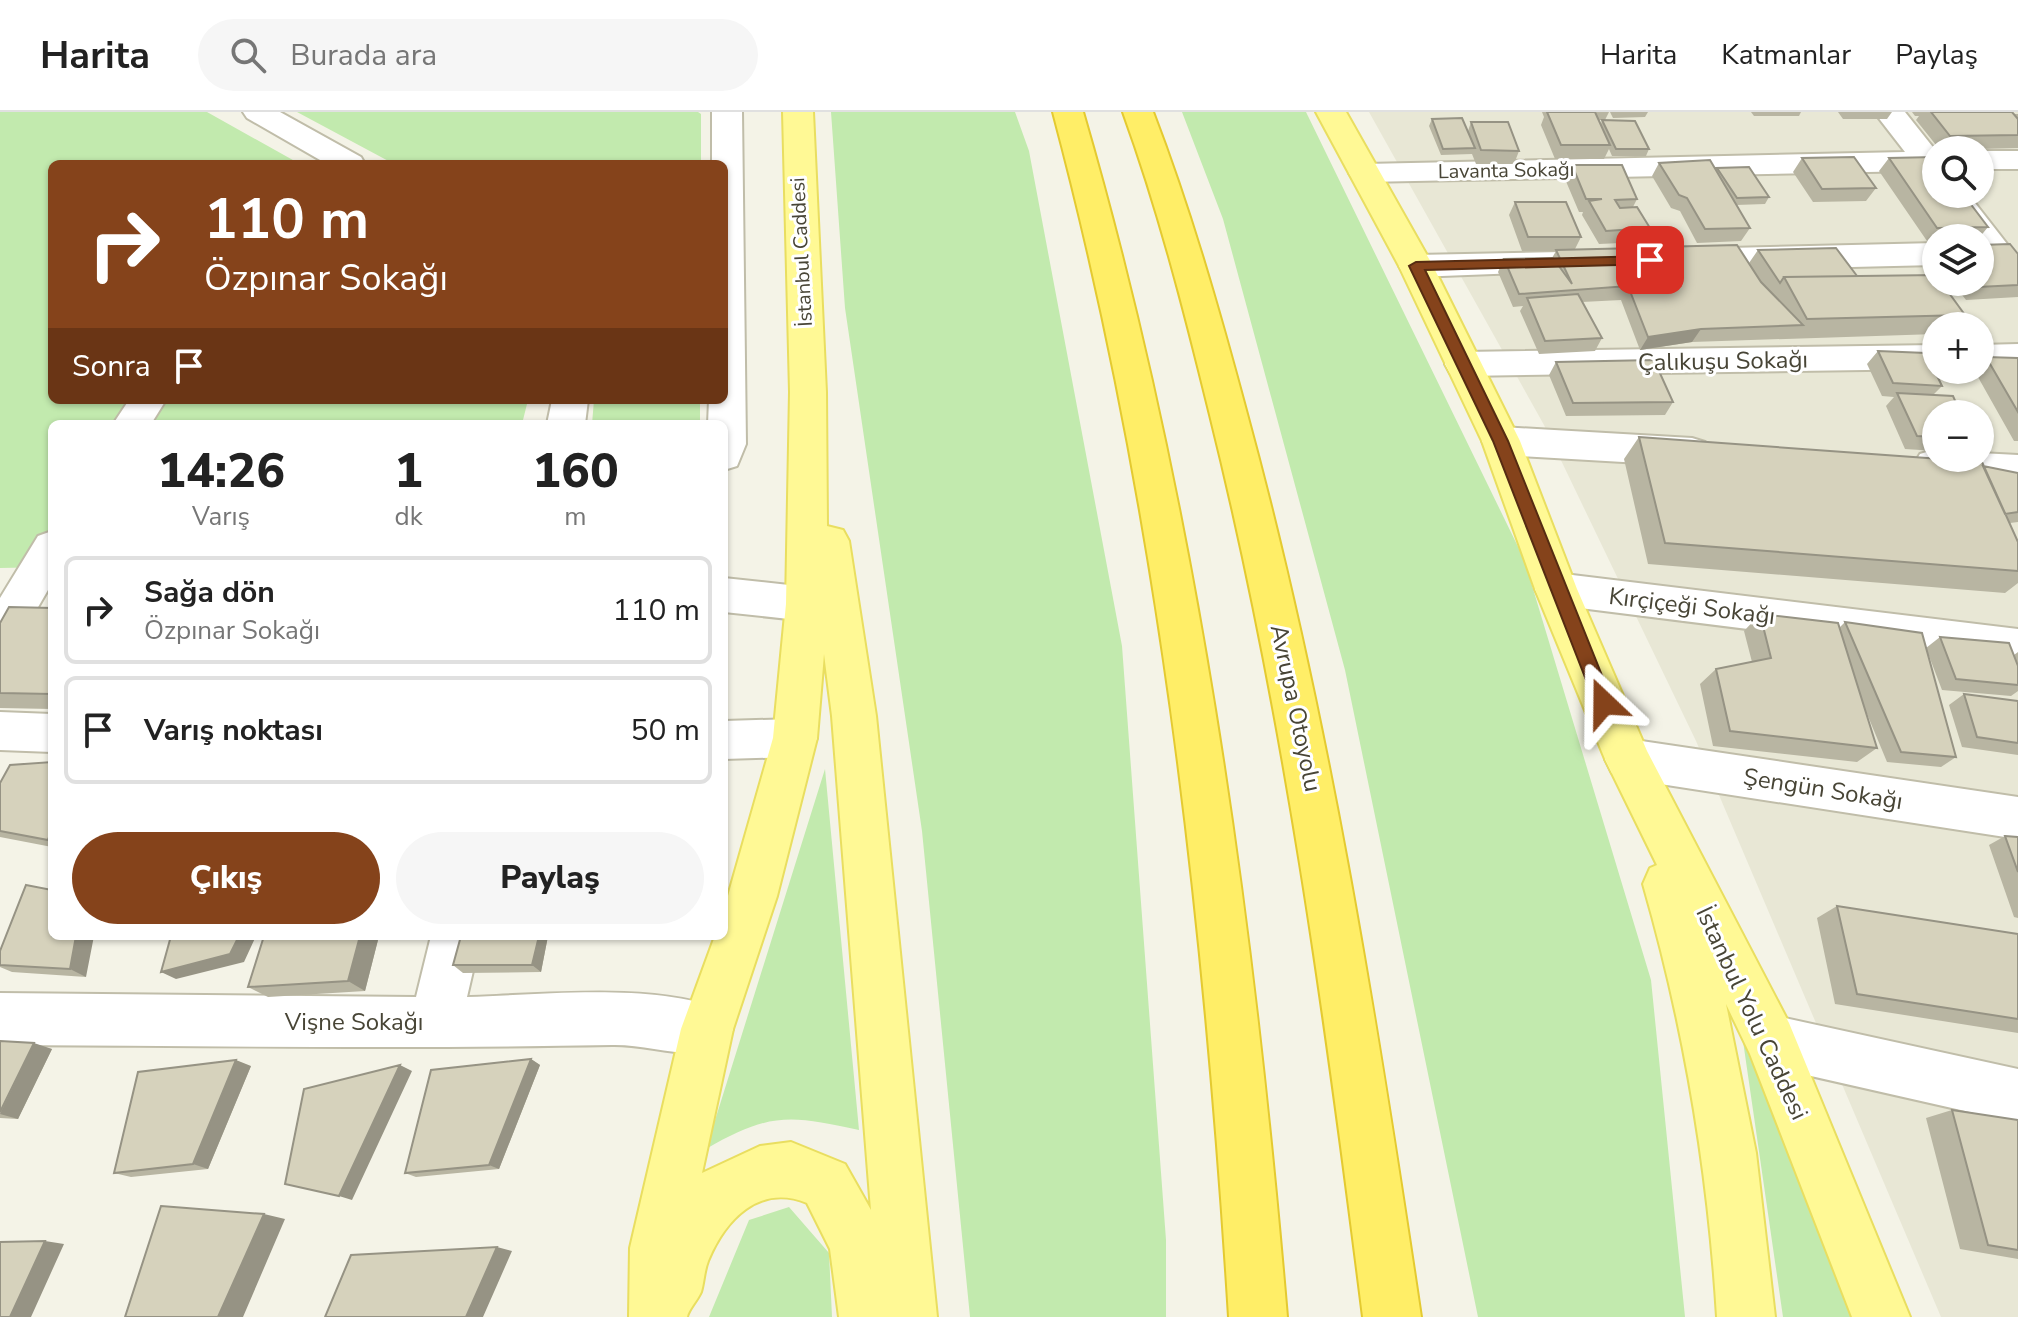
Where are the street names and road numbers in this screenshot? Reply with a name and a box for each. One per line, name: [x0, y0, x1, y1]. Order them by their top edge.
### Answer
street label: Lavanta Sokağı: [1438, 156, 1574, 185]
street label: İstanbul Caddesi: [784, 177, 819, 327]
street label: Çalıkuşu Sokağı: [1638, 344, 1808, 378]
street label: Kırçiçeği Sokağı: [1607, 580, 1777, 632]
street label: Avrupa Otoyolu: [1263, 621, 1329, 795]
street label: Şengün Sokağı: [1741, 761, 1905, 817]
street label: İstanbul Yolu Caddesi: [1688, 901, 1816, 1125]
street label: Vişne Sokağı: [284, 1006, 423, 1038]

